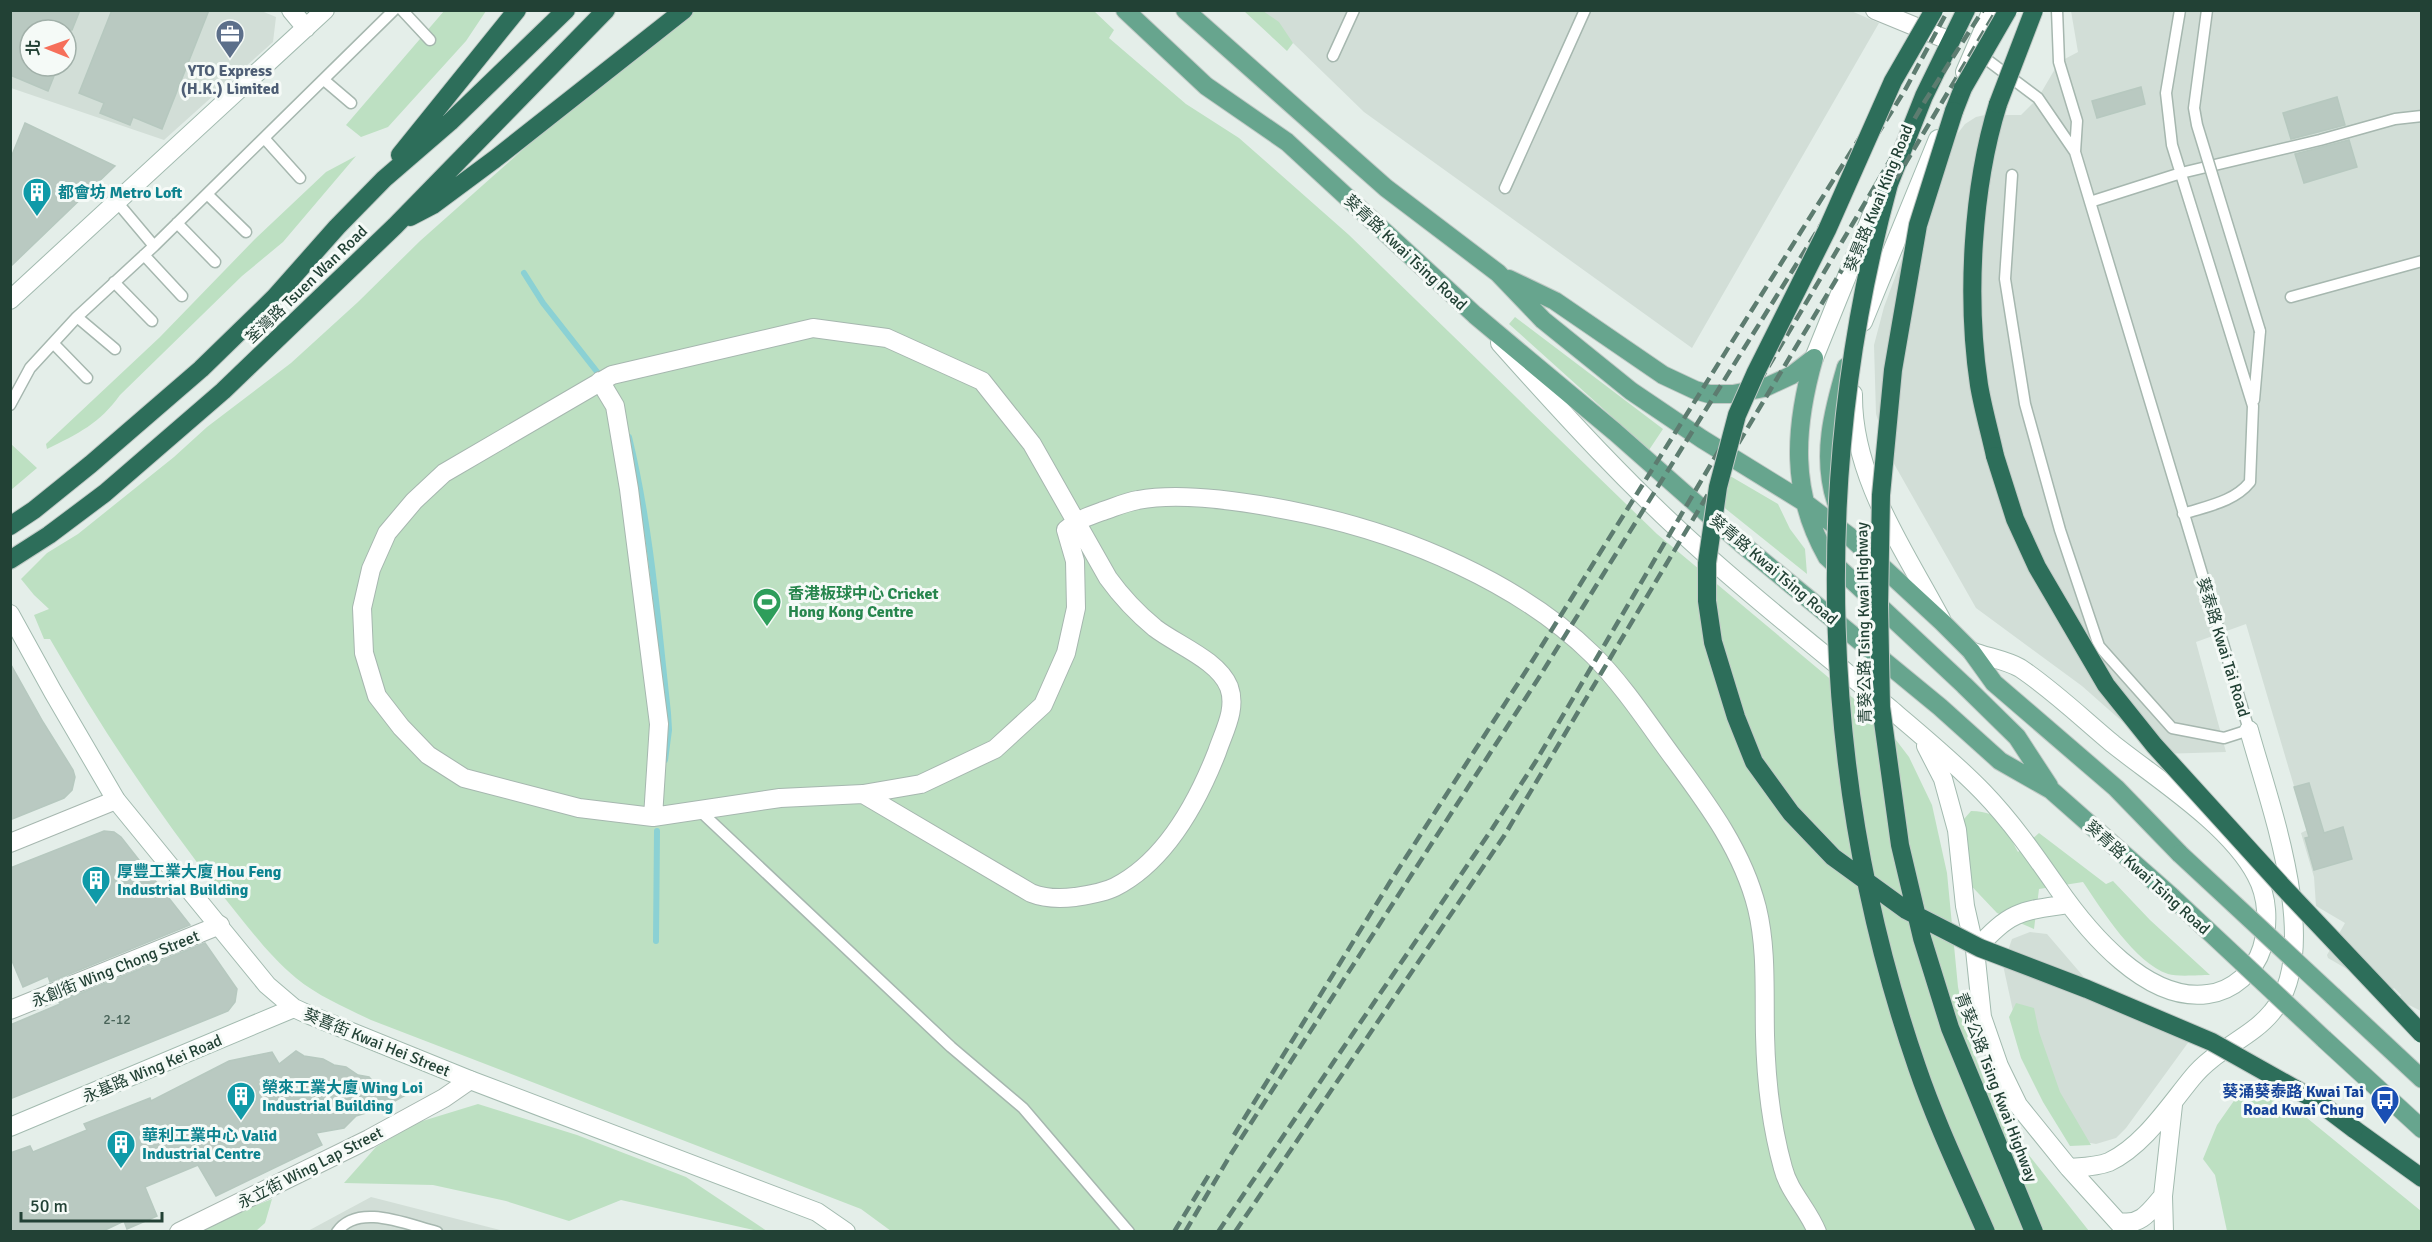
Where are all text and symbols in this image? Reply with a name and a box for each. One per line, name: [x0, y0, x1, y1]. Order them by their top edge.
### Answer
north arrow: [18, 18, 78, 78]
office icon: YTO Express (H.K.) Limited: [214, 18, 246, 60]
text: 北: [24, 40, 44, 56]
place label: YTO Express (H.K.) Limited: [181, 61, 280, 99]
street label: 葵景路 Kwai King Road: [1840, 122, 1918, 275]
building icon: 都會坊 Metro Loft: [21, 176, 53, 218]
place label: 都會坊 Metro Loft: [58, 183, 182, 203]
street label: 葵青路 Kwai Tsing Road: [1340, 190, 1471, 315]
street label: 荃灣路 Tsuen Wan Road: [242, 221, 372, 348]
street label: 葵青路 Kwai Tsing Road: [1705, 510, 1841, 629]
street label: 青葵公路 Tsing Kwai Highway: [1852, 521, 1876, 724]
street label: 葵泰路 Kwai Tai Road: [2192, 575, 2254, 720]
place label: 香港板球中心 Cricket Hong Kong Centre: [788, 584, 938, 622]
sports icon: 香港板球中心 Cricket Hong Kong Centre: [751, 586, 783, 628]
street label: 葵青路 Kwai Tsing Road: [2081, 816, 2214, 939]
place label: 厚豐工業大廈 Hou Feng Industrial Building: [117, 862, 282, 900]
building icon: 厚豐工業大廈 Hou Feng Industrial Building: [80, 864, 112, 906]
street label: 永創街 Wing Chong Street: [29, 926, 203, 1012]
street label: 青葵公路 Tsing Kwai Highway: [1951, 990, 2042, 1186]
street label: 葵喜街 Kwai Hei Street: [300, 1004, 453, 1082]
house number: 2-12: [103, 1011, 131, 1028]
street label: 永基路 Wing Kei Road: [80, 1031, 225, 1107]
place label: 榮來工業大廈 Wing Loi Industrial Building: [262, 1078, 423, 1116]
building icon: 榮來工業大廈 Wing Loi Industrial Building: [225, 1080, 257, 1122]
place label: 葵涌葵泰路 Kwai Tai Road Kwai Chung: [2222, 1082, 2364, 1120]
bus stop icon: 葵涌葵泰路 Kwai Tai Road Kwai Chung: [2369, 1084, 2401, 1126]
street label: 永立街 Wing Lap Street: [235, 1122, 387, 1213]
place label: 華利工業中心 Valid Industrial Centre: [142, 1126, 277, 1164]
building icon: 華利工業中心 Valid Industrial Centre: [105, 1128, 137, 1170]
scale bar: [21, 1185, 162, 1223]
text: 50 m: [30, 1195, 68, 1217]

